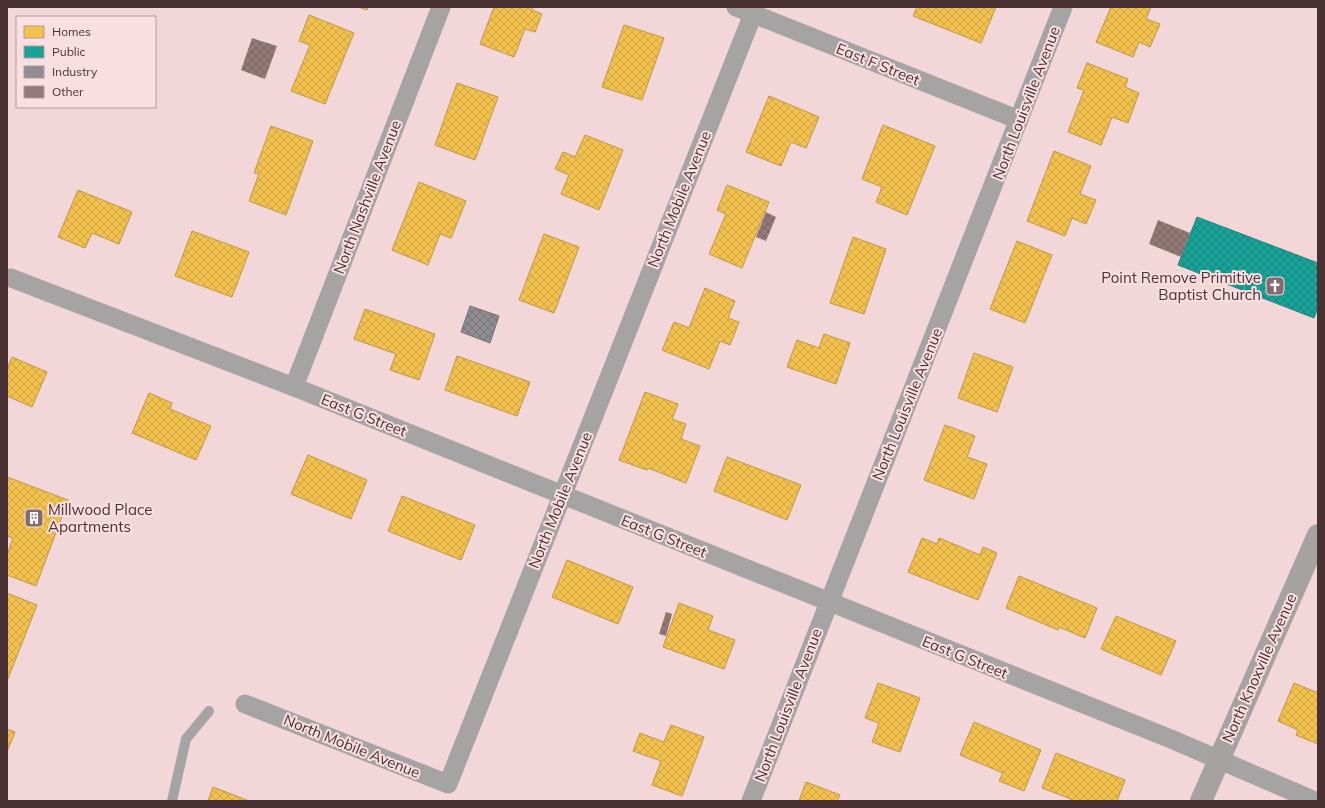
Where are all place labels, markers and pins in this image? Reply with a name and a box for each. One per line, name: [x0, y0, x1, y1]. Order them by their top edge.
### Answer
place label: Point Remove Primitive Baptist Church: [1101, 268, 1261, 304]
church icon: Point Remove Primitive Baptist Church: [1264, 275, 1286, 297]
place label: Millwood Place Apartments: [48, 500, 152, 536]
building icon: Millwood Place Apartments: [23, 507, 45, 529]

